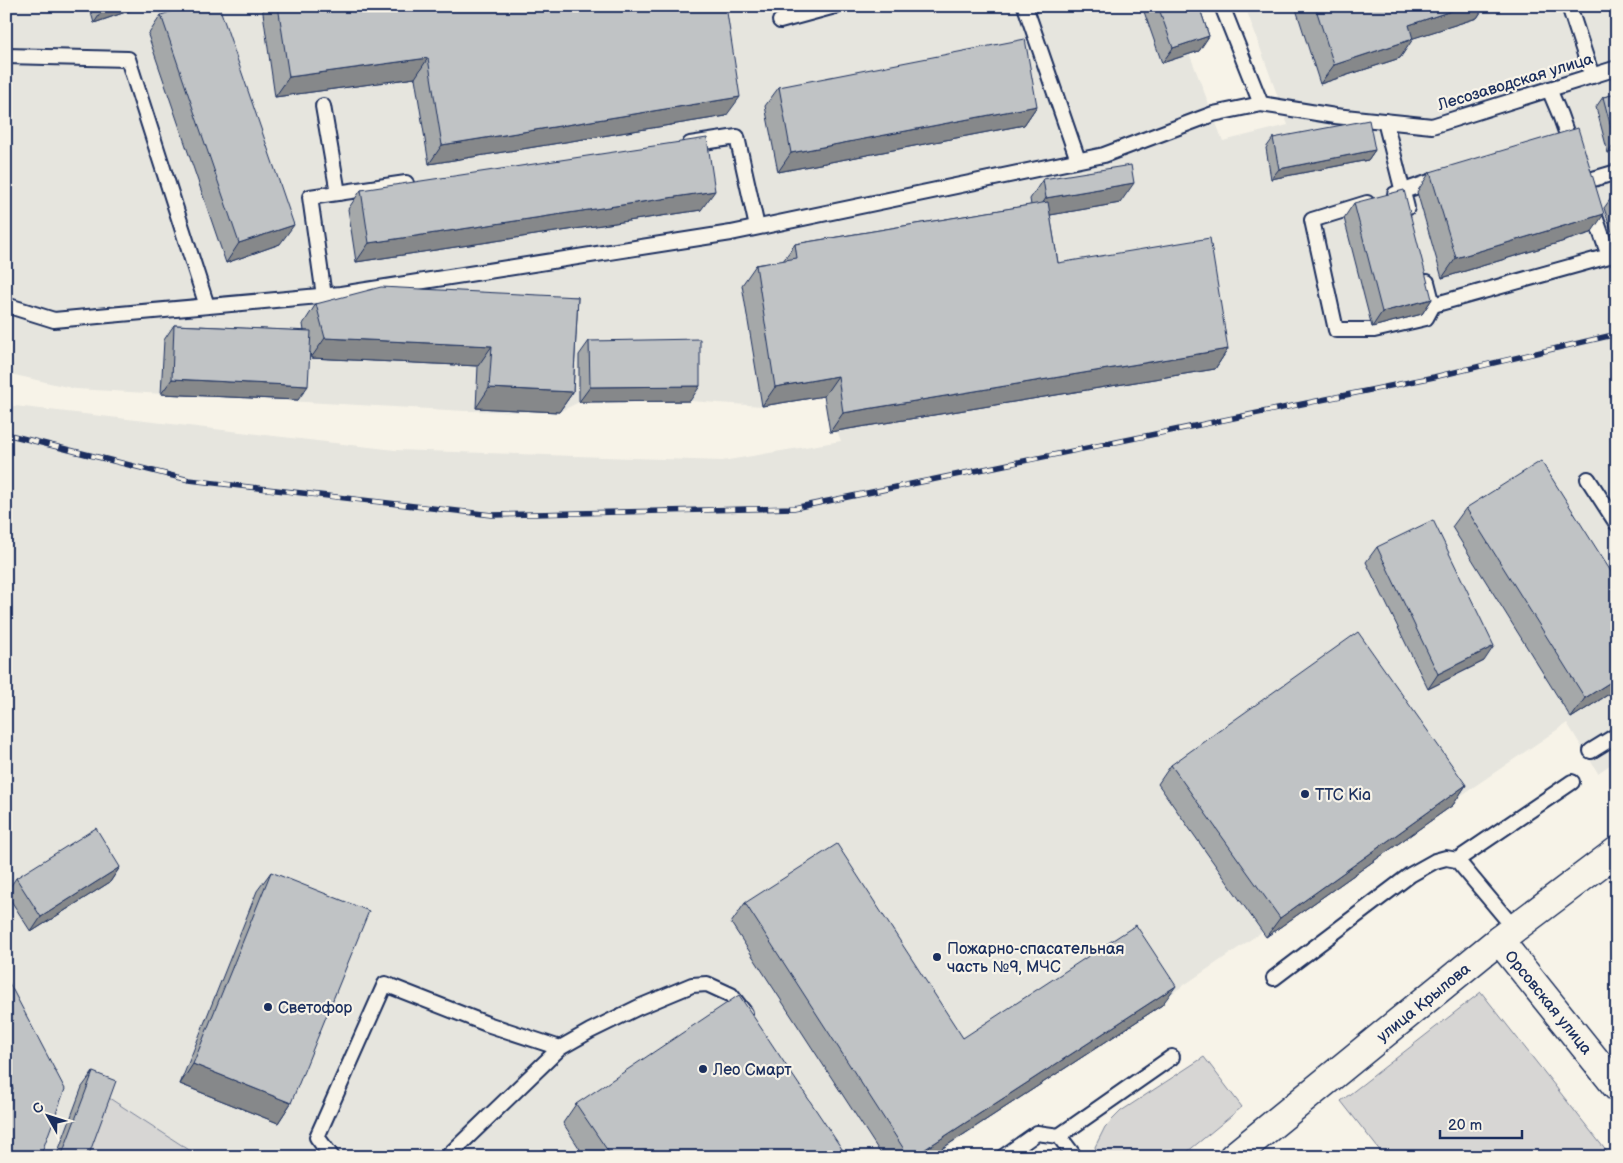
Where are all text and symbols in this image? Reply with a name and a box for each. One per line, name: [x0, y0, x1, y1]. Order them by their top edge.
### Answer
street label: Лесозаводская улица: [1435, 50, 1596, 115]
place label: ТТС Kia: [1315, 786, 1371, 805]
marker: ТТС Kia: [1299, 788, 1311, 800]
place label: Пожарно-спасательная часть №9, МЧС: [947, 940, 1124, 977]
street label: Орсовская улица: [1500, 947, 1596, 1059]
marker: Пожарно-спасательная часть №9, МЧС: [931, 951, 943, 963]
street label: улица Крылова: [1373, 959, 1475, 1047]
place label: Светофор: [278, 999, 352, 1018]
marker: Светофор: [262, 1001, 274, 1013]
place label: Лео Смарт: [712, 1061, 792, 1080]
marker: Лео Смарт: [697, 1063, 709, 1075]
north arrow: [22, 1090, 72, 1140]
text: С: [29, 1099, 48, 1117]
scale bar: [1440, 1108, 1523, 1140]
text: 20 m: [1448, 1116, 1482, 1135]

